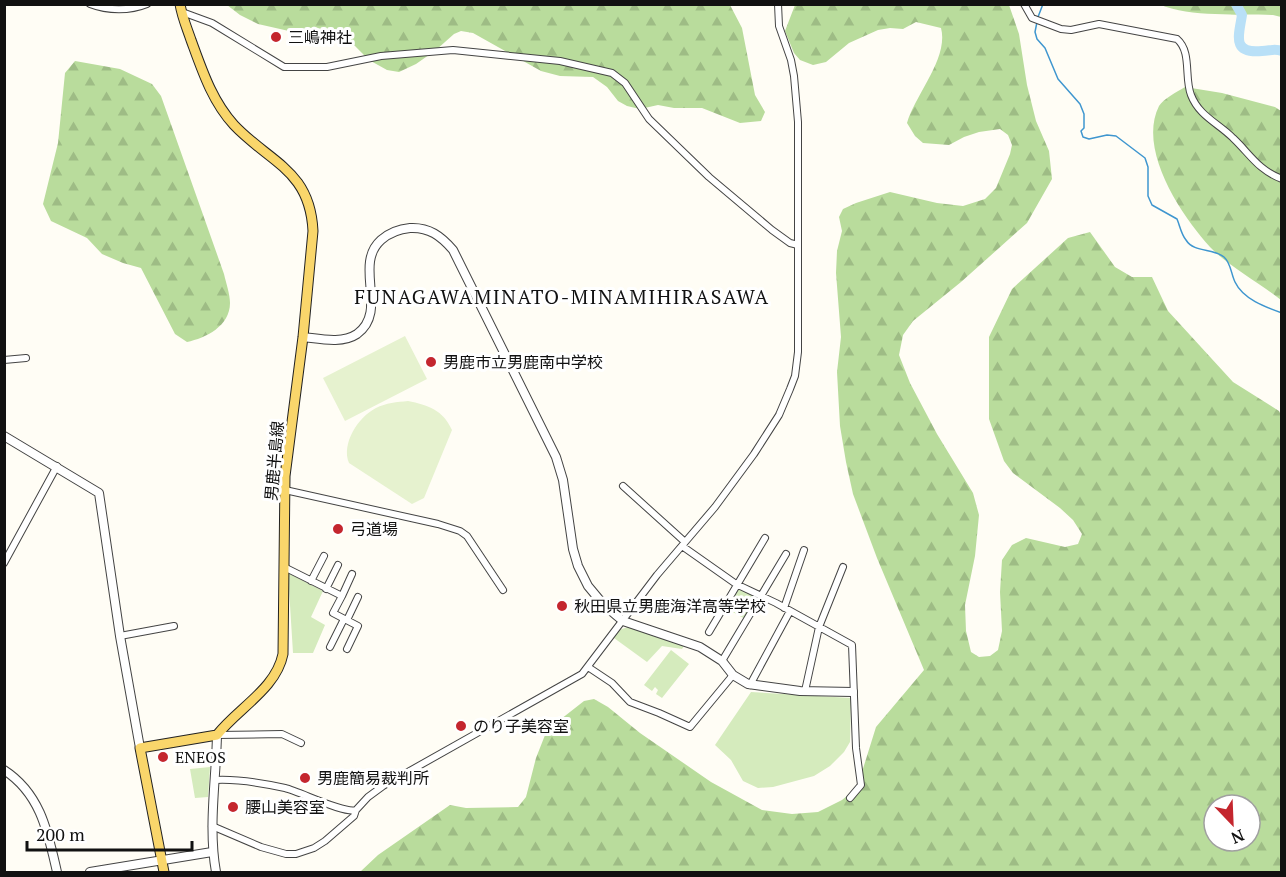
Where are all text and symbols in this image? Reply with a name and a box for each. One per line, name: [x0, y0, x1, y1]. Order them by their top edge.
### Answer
place label: 三嶋神社: [288, 26, 352, 48]
marker: 三嶋神社: [269, 30, 283, 44]
district label: FUNAGAWAMINATO-MINAMIHIRASAWA: [354, 283, 770, 310]
place label: 男鹿市立男鹿南中学校: [443, 351, 603, 373]
marker: 男鹿市立男鹿南中学校: [424, 355, 438, 369]
street label: 男鹿半島線: [260, 420, 288, 502]
place label: 弓道場: [350, 518, 398, 540]
marker: 弓道場: [331, 522, 345, 536]
place label: 秋田県立男鹿海洋高等学校: [574, 595, 766, 617]
marker: 秋田県立男鹿海洋高等学校: [555, 599, 569, 613]
place label: のり子美容室: [473, 715, 569, 737]
marker: のり子美容室: [454, 719, 468, 733]
place label: ENEOS: [175, 746, 226, 768]
marker: ENEOS: [156, 750, 170, 764]
place label: 男鹿簡易裁判所: [317, 767, 429, 789]
marker: 男鹿簡易裁判所: [298, 771, 312, 785]
north arrow: [1202, 793, 1262, 853]
place label: 腰山美容室: [245, 796, 325, 818]
marker: 腰山美容室: [226, 800, 240, 814]
scale bar: [27, 814, 192, 852]
text: 200 m: [36, 822, 85, 846]
text: N: [1228, 824, 1248, 849]

